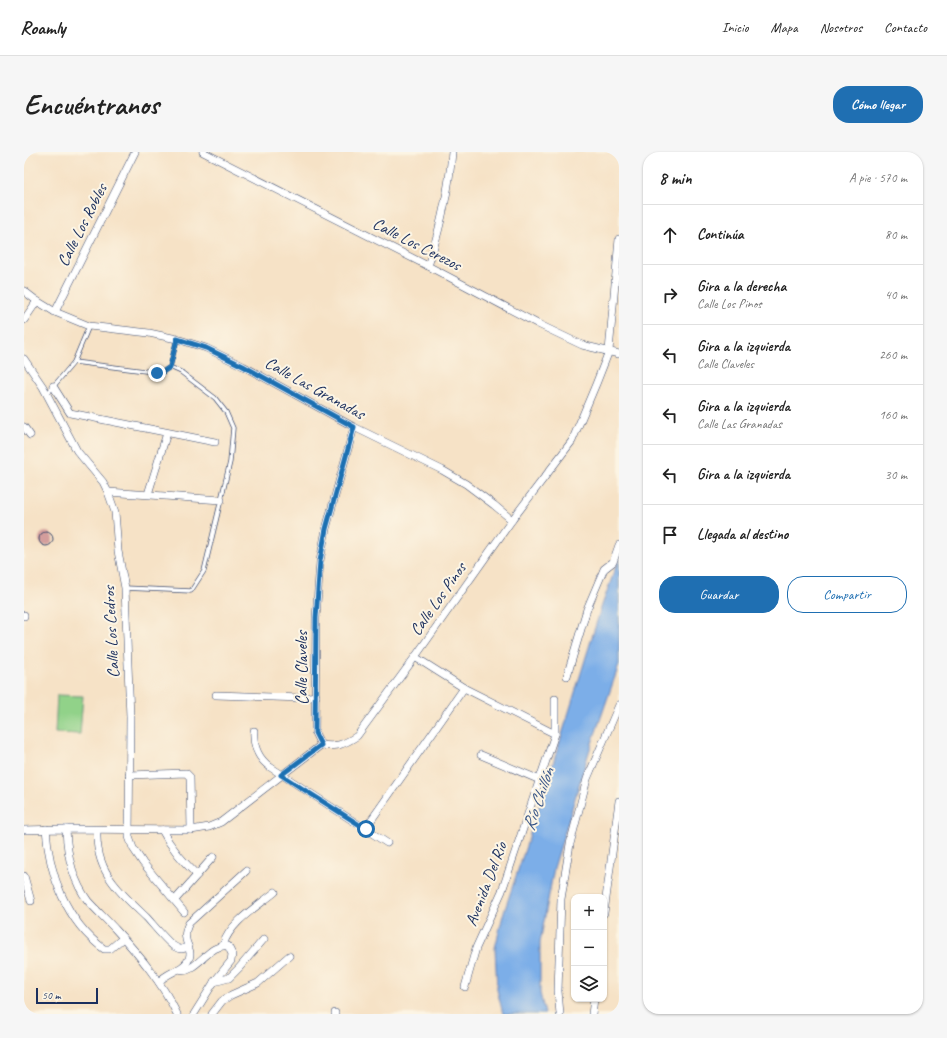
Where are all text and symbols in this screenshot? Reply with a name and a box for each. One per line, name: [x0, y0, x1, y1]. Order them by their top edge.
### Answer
text: Roamly: [20, 16, 66, 40]
text: Inicio: [722, 19, 749, 36]
text: Mapa: [771, 19, 798, 36]
text: Nosotros: [820, 19, 862, 36]
text: Contacto: [884, 19, 927, 36]
button: Cómo llegar: [833, 86, 923, 123]
text: Encuéntranos: [24, 87, 159, 122]
text: 8 min: [659, 168, 692, 189]
text: A pie · 570 m: [849, 170, 907, 186]
street label: Calle Los Robles: [52, 178, 113, 270]
street label: Calle Los Cerezos: [369, 213, 467, 276]
icon: ahead: [659, 224, 681, 246]
text: Continúa: [697, 225, 744, 244]
text: 80 m: [885, 227, 907, 243]
text: Gira a la derecha: [697, 277, 786, 296]
icon: right: [659, 284, 681, 306]
text: 40 m: [885, 287, 907, 303]
text: Calle Los Pinos: [697, 296, 762, 312]
text: Gira a la izquierda: [697, 337, 790, 356]
icon: left: [659, 344, 681, 366]
text: 260 m: [879, 347, 907, 363]
street label: Calle Las Granadas: [261, 352, 370, 425]
text: Calle Claveles: [697, 356, 754, 372]
route end: [148, 364, 166, 382]
text: Gira a la izquierda: [697, 397, 790, 416]
icon: left: [659, 404, 681, 426]
text: 160 m: [879, 407, 907, 423]
text: Calle Las Granadas: [697, 416, 782, 432]
icon: left: [659, 464, 681, 486]
text: Gira a la izquierda: [697, 465, 790, 484]
text: 30 m: [885, 467, 907, 483]
icon: arrive: [659, 524, 681, 546]
text: Llegada al destino: [697, 525, 788, 544]
street label: Calle Los Pinos: [405, 557, 472, 640]
button: Guardar: [659, 576, 779, 613]
button: Compartir: [787, 576, 907, 613]
street label: Calle Los Cedros: [98, 583, 124, 679]
street label: Calle Claveles: [291, 629, 312, 705]
water label: Río Chillón: [517, 763, 560, 833]
route start: [357, 820, 375, 838]
street label: Avenida Del Río: [460, 838, 512, 929]
map controls: [571, 894, 607, 1002]
button: +: [571, 894, 607, 930]
button: −: [571, 930, 607, 966]
button: layers: [571, 966, 607, 1002]
scale bar: [36, 986, 98, 1005]
text: 50 m: [42, 988, 61, 1002]

